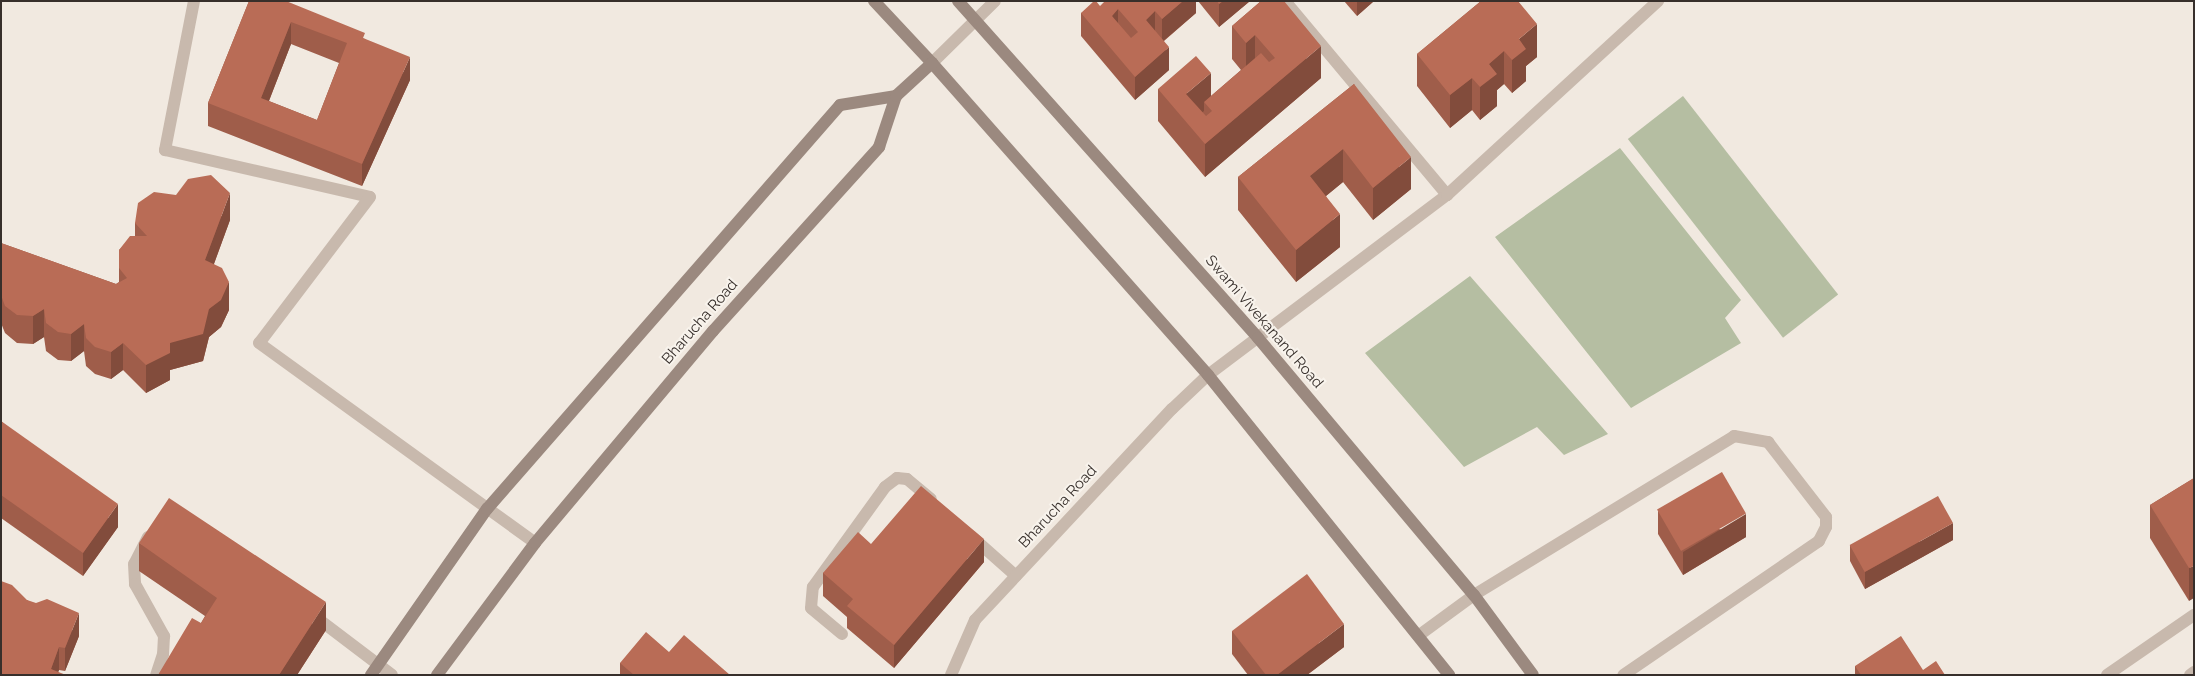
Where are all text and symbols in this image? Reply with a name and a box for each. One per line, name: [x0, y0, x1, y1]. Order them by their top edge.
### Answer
street label: Swami Vivekanand Road: [1201, 252, 1327, 392]
street label: Bharucha Road: [658, 276, 742, 368]
street label: Bharucha Road: [1015, 462, 1101, 552]

